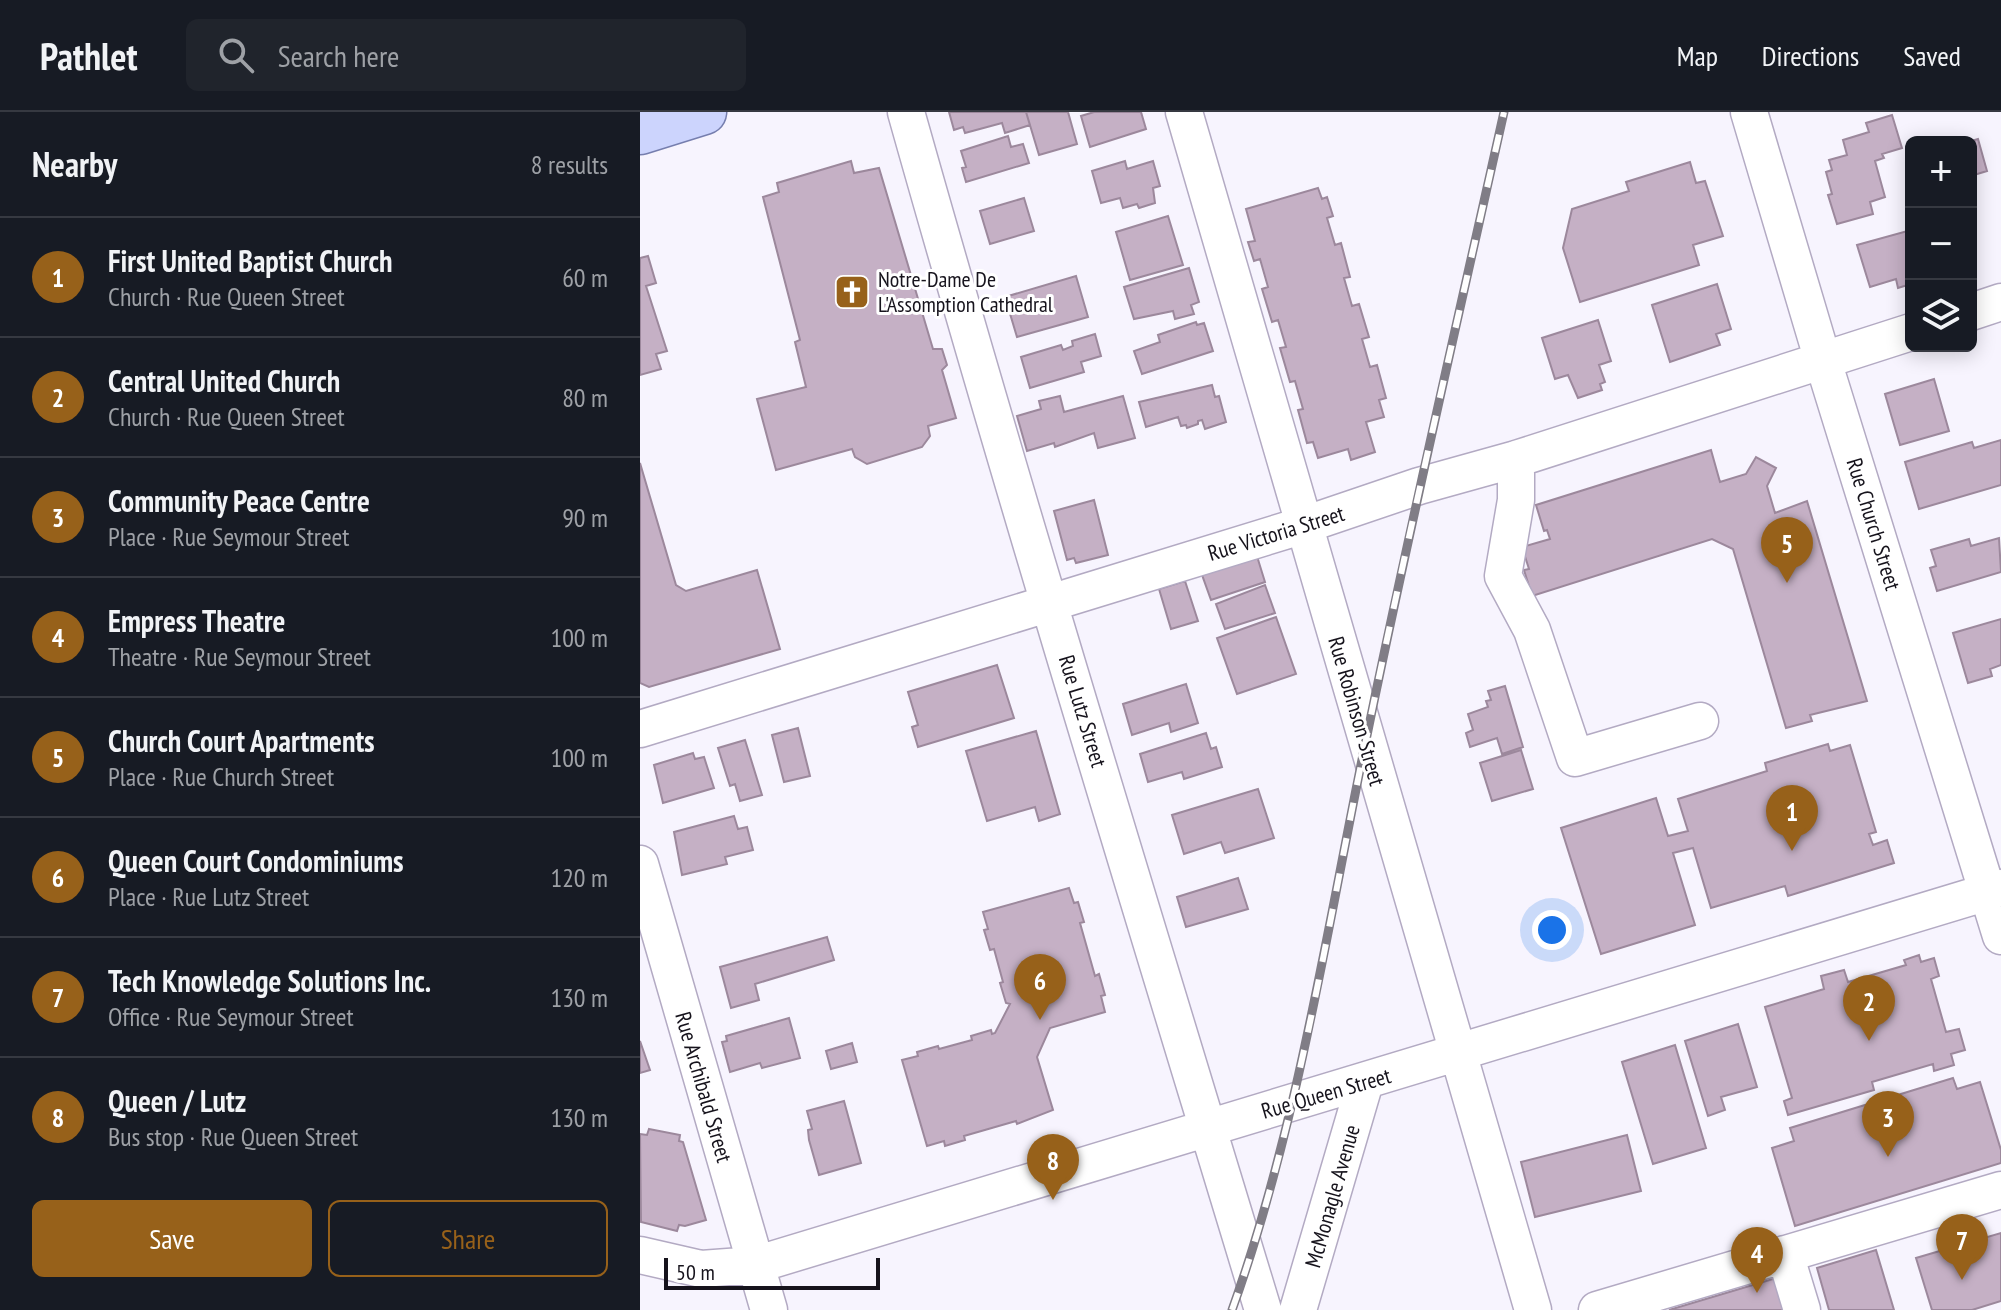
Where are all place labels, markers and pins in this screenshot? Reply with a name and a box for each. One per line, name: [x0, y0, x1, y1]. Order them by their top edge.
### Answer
place label: Notre-Dame De L'Assomption Cathedral: [878, 265, 1054, 318]
church icon: Notre-Dame De L'Assomption Cathedral: [833, 273, 871, 311]
pin: 5: [1761, 517, 1813, 583]
pin: 1: [1766, 785, 1818, 851]
pin: 6: [1014, 954, 1066, 1020]
pin: 2: [1843, 975, 1895, 1041]
pin: 3: [1862, 1091, 1914, 1157]
pin: 8: [1027, 1134, 1079, 1200]
pin: 7: [1936, 1214, 1988, 1280]
pin: 4: [1731, 1227, 1783, 1293]

